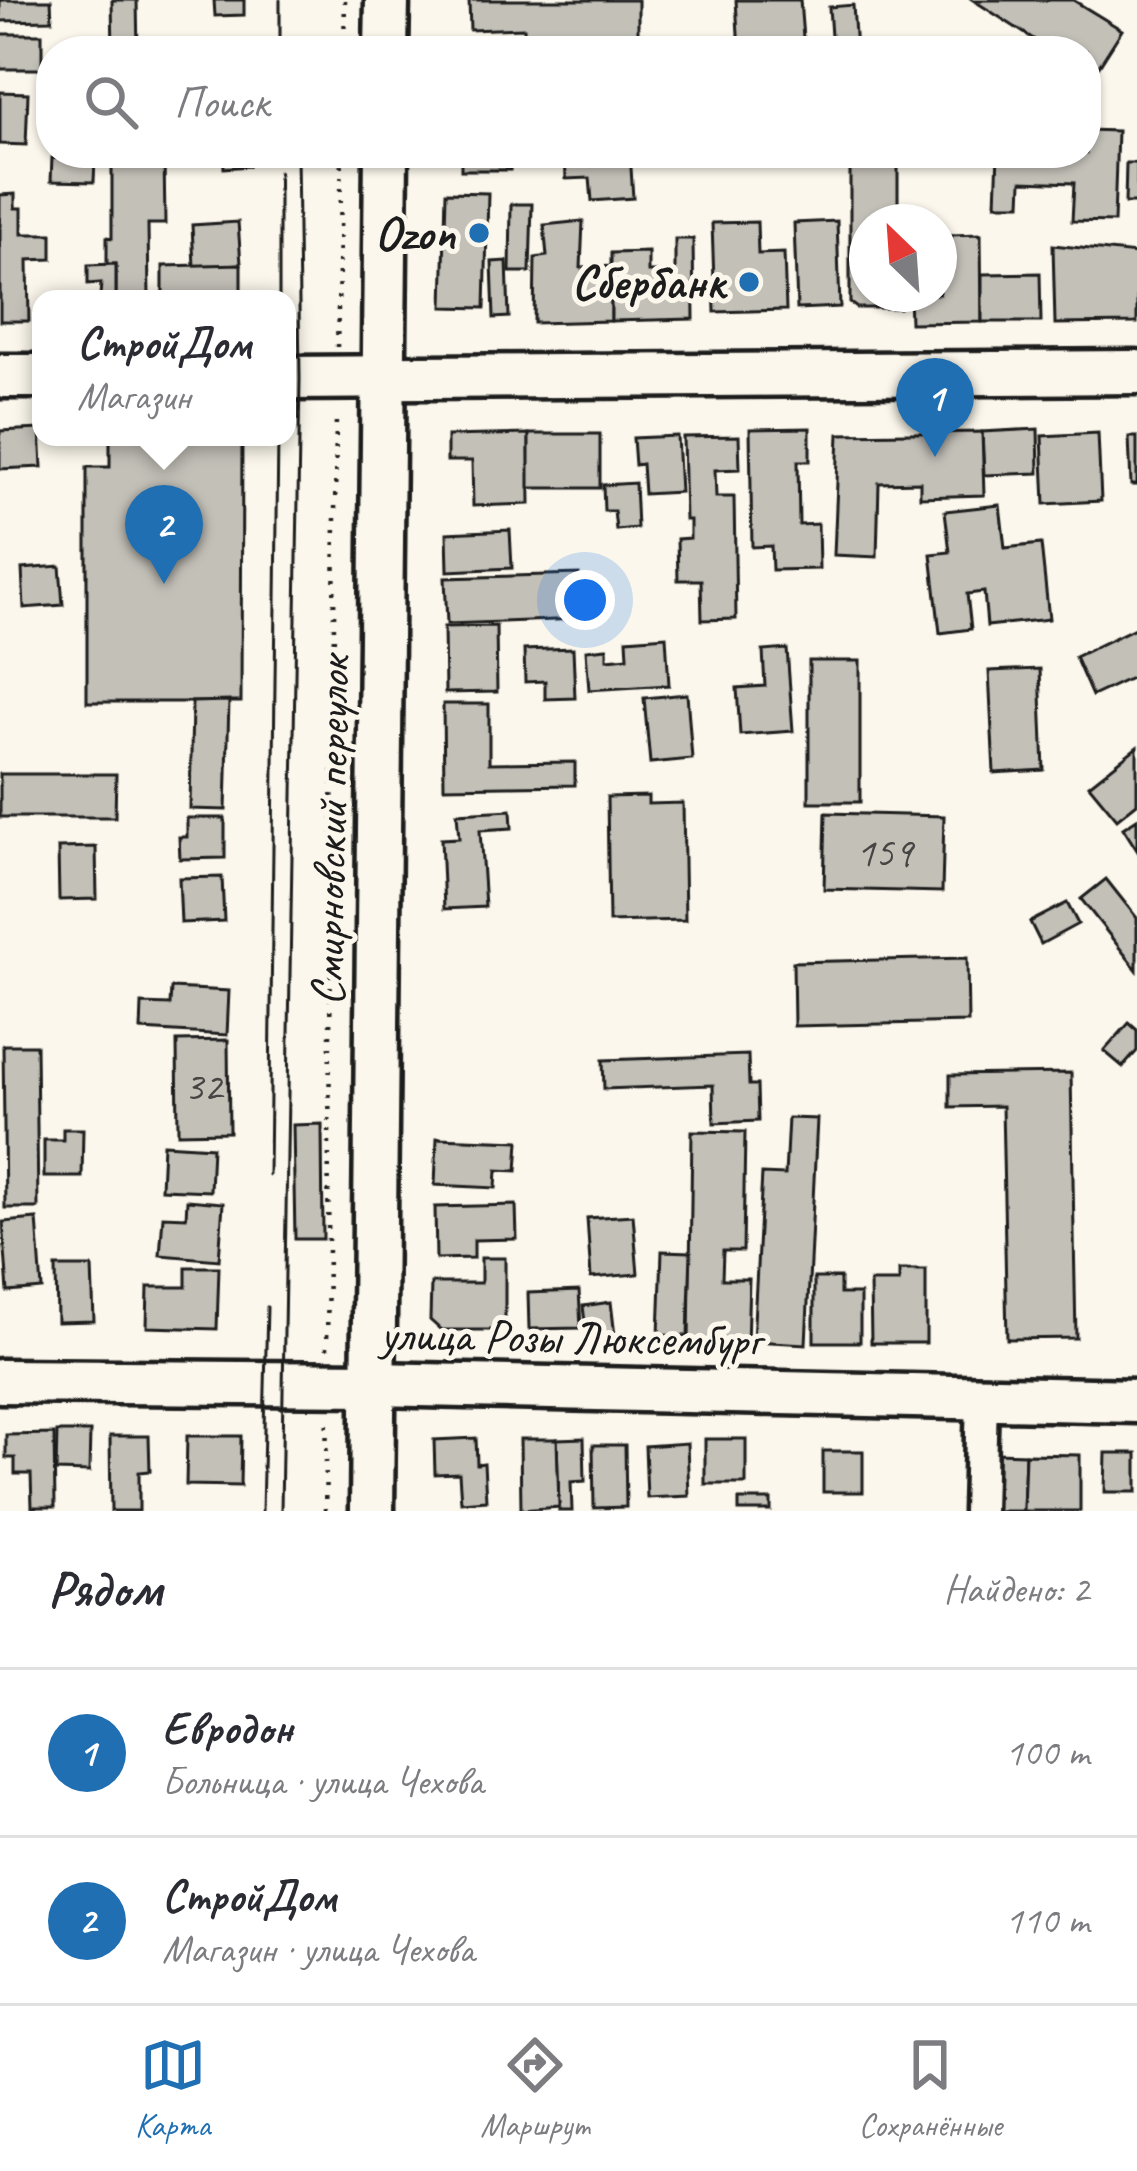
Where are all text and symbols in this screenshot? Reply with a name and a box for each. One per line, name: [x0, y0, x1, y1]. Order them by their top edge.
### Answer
search box: [36, 36, 1101, 168]
icon: search: [78, 69, 144, 135]
text: Поиск: [174, 74, 269, 131]
place label: Ozon: [375, 203, 456, 263]
north arrow: [849, 204, 957, 312]
marker: Ozon: [466, 220, 492, 246]
place label: Сбербанк: [572, 252, 729, 312]
marker: Сбербанк: [736, 269, 762, 295]
popup: [32, 290, 296, 446]
text: СтройДом: [77, 315, 251, 372]
pin: 1: [896, 358, 974, 457]
text: Магазин: [77, 372, 191, 421]
pin: 2: [125, 485, 203, 584]
your location: [555, 570, 615, 630]
street label: Смирновский переулок: [297, 651, 363, 1007]
house number: 159: [856, 826, 915, 879]
house number: 32: [184, 1060, 225, 1113]
street label: улица Розы Люксембург: [377, 1304, 767, 1370]
text: Рядом: [48, 1557, 162, 1621]
text: Найдено: 2: [944, 1565, 1089, 1614]
text: Евродон: [162, 1700, 293, 1757]
text: 1: [78, 1728, 96, 1777]
text: 100 m: [1005, 1728, 1089, 1777]
text: Больница · улица Чехова: [162, 1757, 483, 1806]
text: СтройДом: [162, 1868, 336, 1925]
text: 2: [78, 1896, 96, 1945]
text: 110 m: [1005, 1896, 1089, 1945]
text: Магазин · улица Чехова: [162, 1925, 474, 1974]
tab: Карта: [135, 2032, 210, 2146]
tab: Маршрут: [480, 2032, 589, 2146]
tab: Сохранённые: [859, 2032, 1002, 2146]

